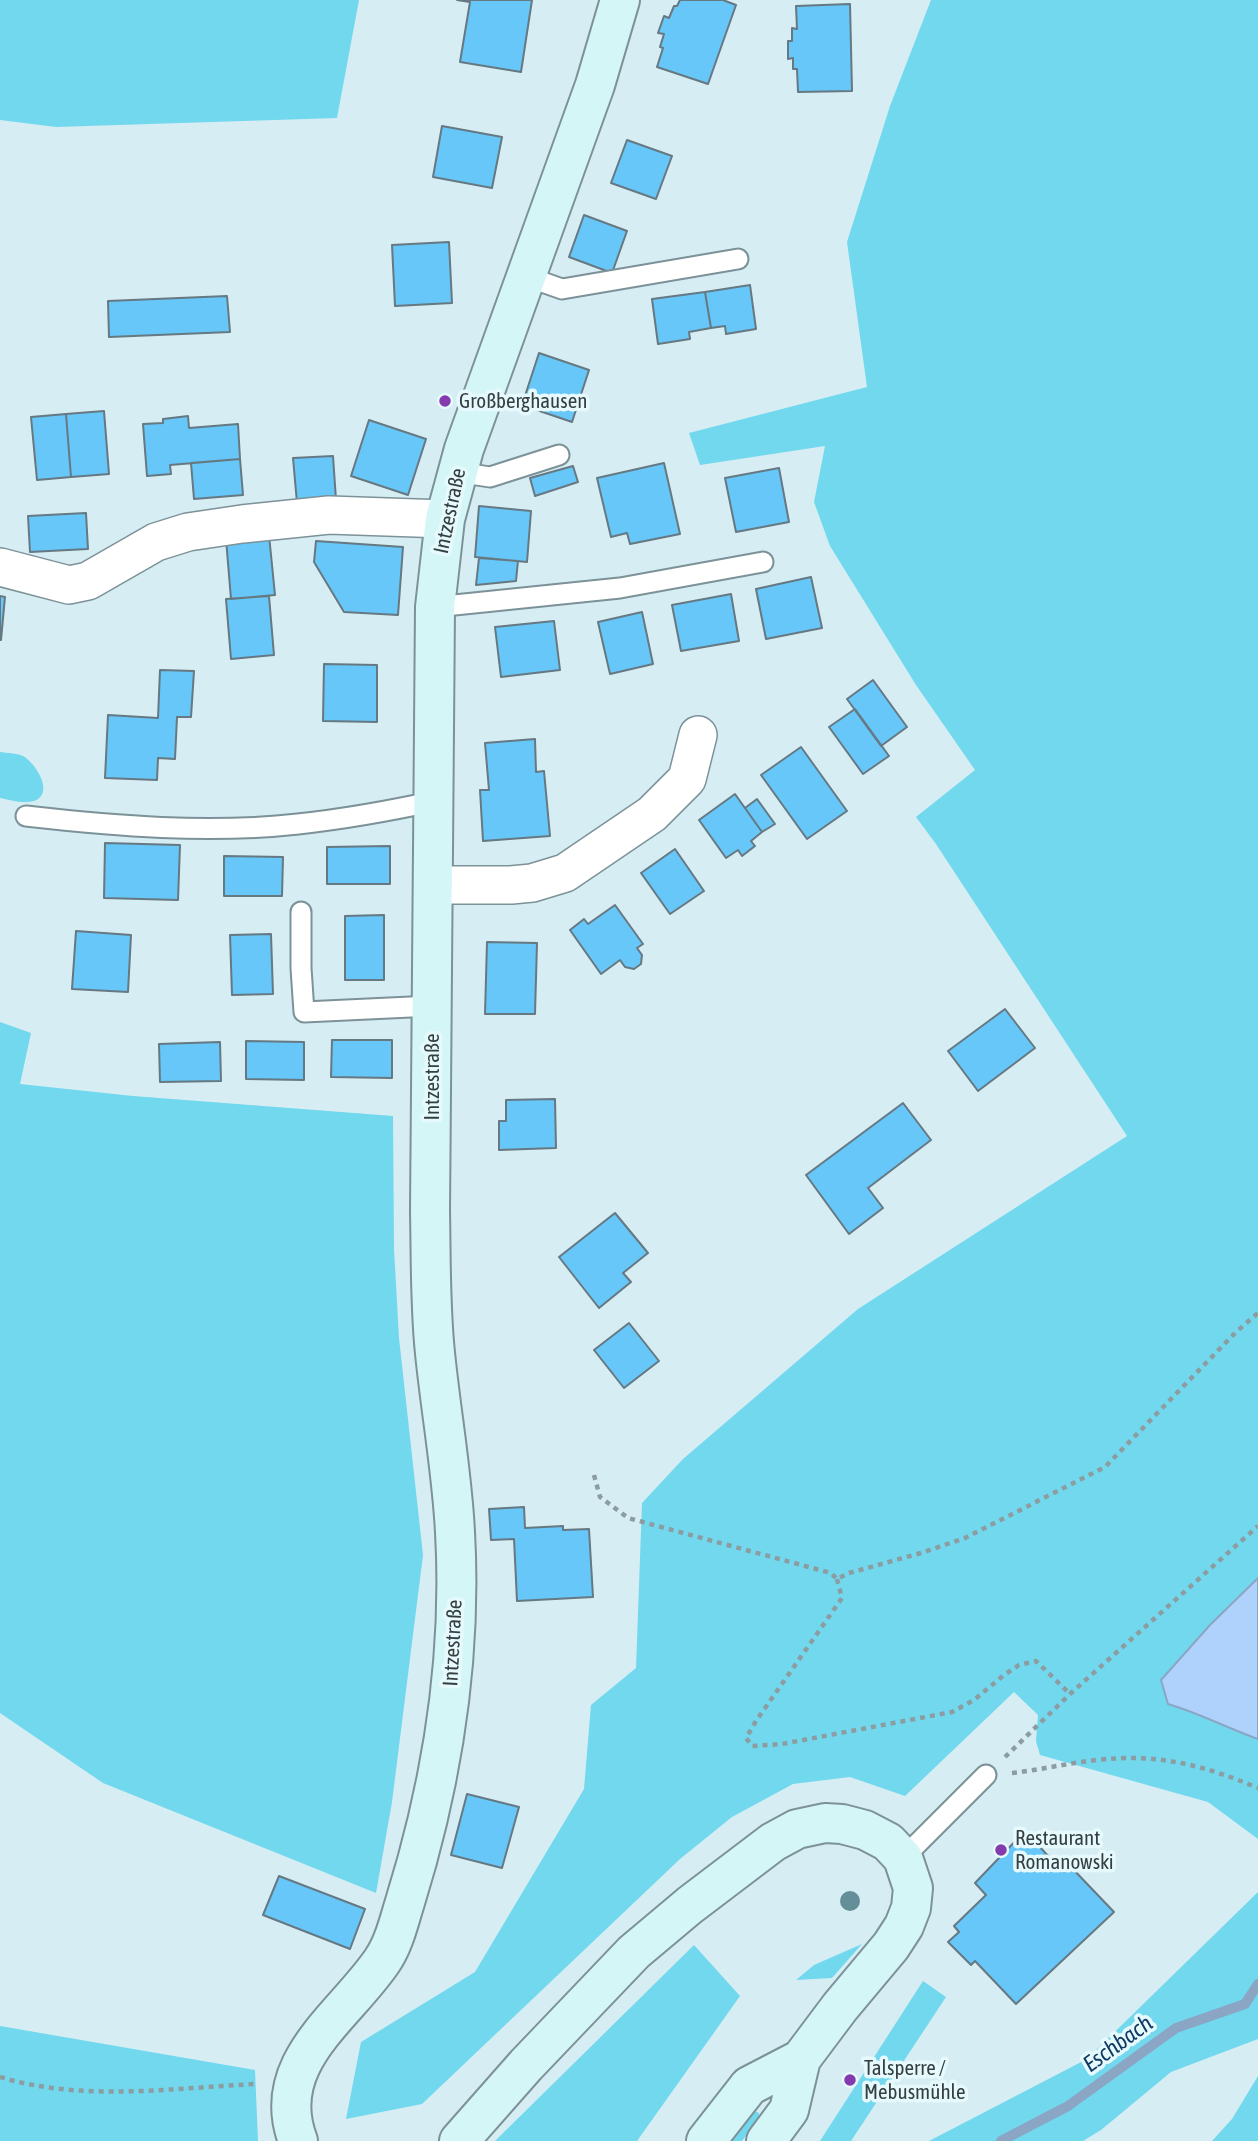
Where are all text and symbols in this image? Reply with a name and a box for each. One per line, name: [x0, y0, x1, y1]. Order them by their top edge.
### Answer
place label: Großberghausen: [459, 388, 587, 414]
marker: Großberghausen: [437, 393, 453, 409]
street label: Intzestraße: [429, 466, 471, 556]
street label: Intzestraße: [419, 1034, 445, 1120]
street label: Intzestraße: [438, 1599, 468, 1687]
place label: Restaurant Romanowski: [1015, 1825, 1113, 1875]
marker: Restaurant Romanowski: [993, 1842, 1009, 1858]
water label: Eschbach: [1078, 2010, 1158, 2078]
place label: Talsperre / Mebusmühle: [864, 2055, 965, 2105]
marker: Talsperre / Mebusmühle: [842, 2072, 858, 2088]

